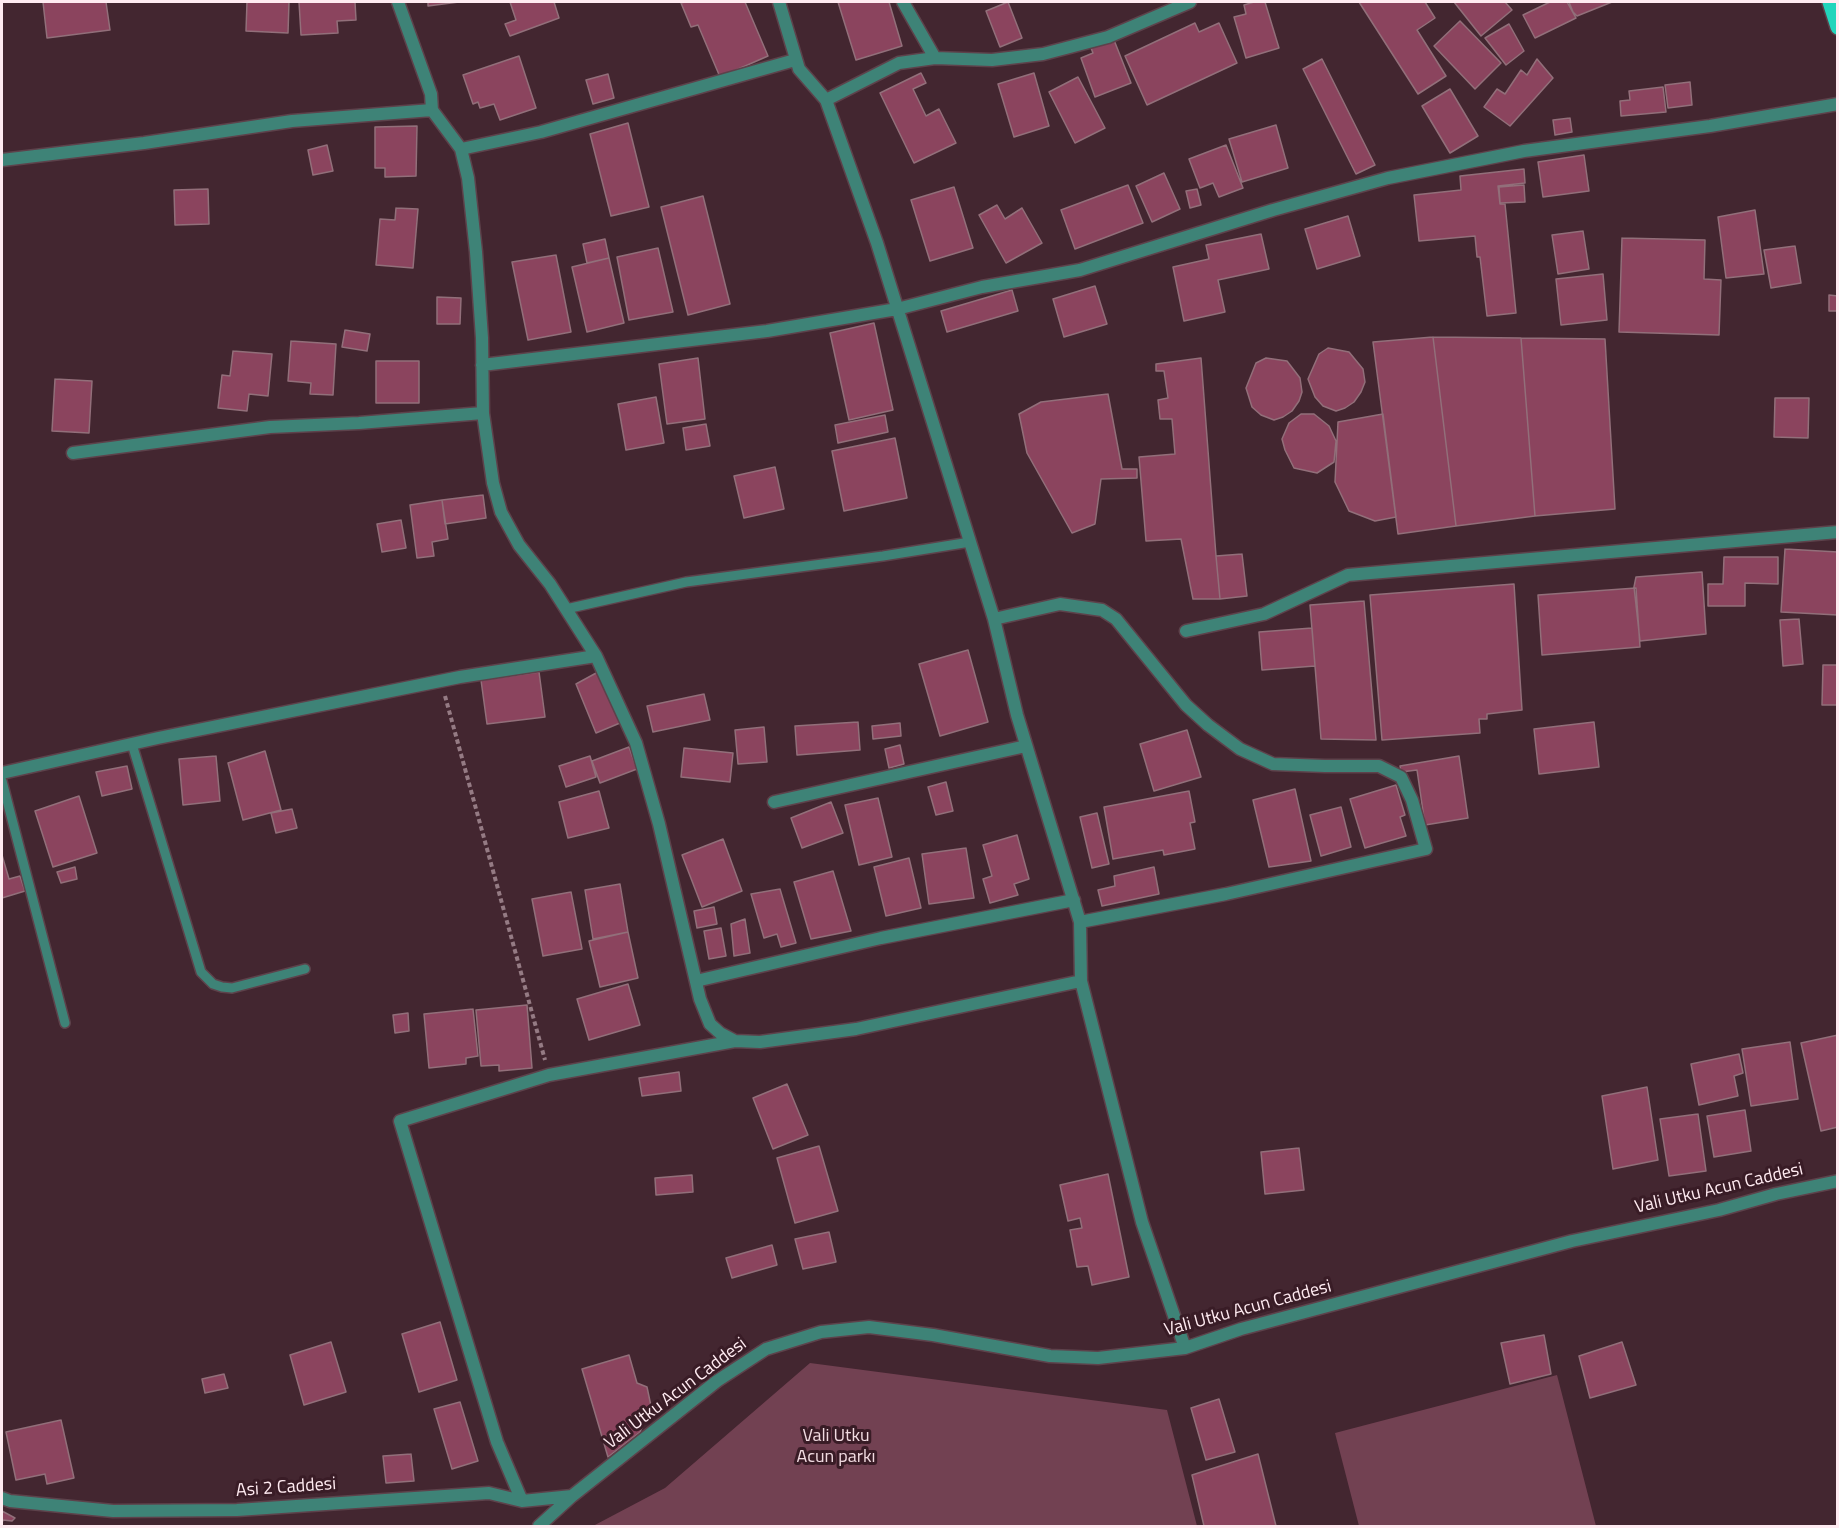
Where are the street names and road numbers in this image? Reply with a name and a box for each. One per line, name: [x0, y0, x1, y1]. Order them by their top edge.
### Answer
street label: Vali Utku Acun Caddesi: [1633, 1159, 1805, 1219]
street label: Vali Utku Acun Caddesi: [1162, 1276, 1334, 1342]
street label: Vali Utku Acun Caddesi: [601, 1334, 751, 1454]
street label: Asi 2 Caddesi: [235, 1474, 337, 1502]

